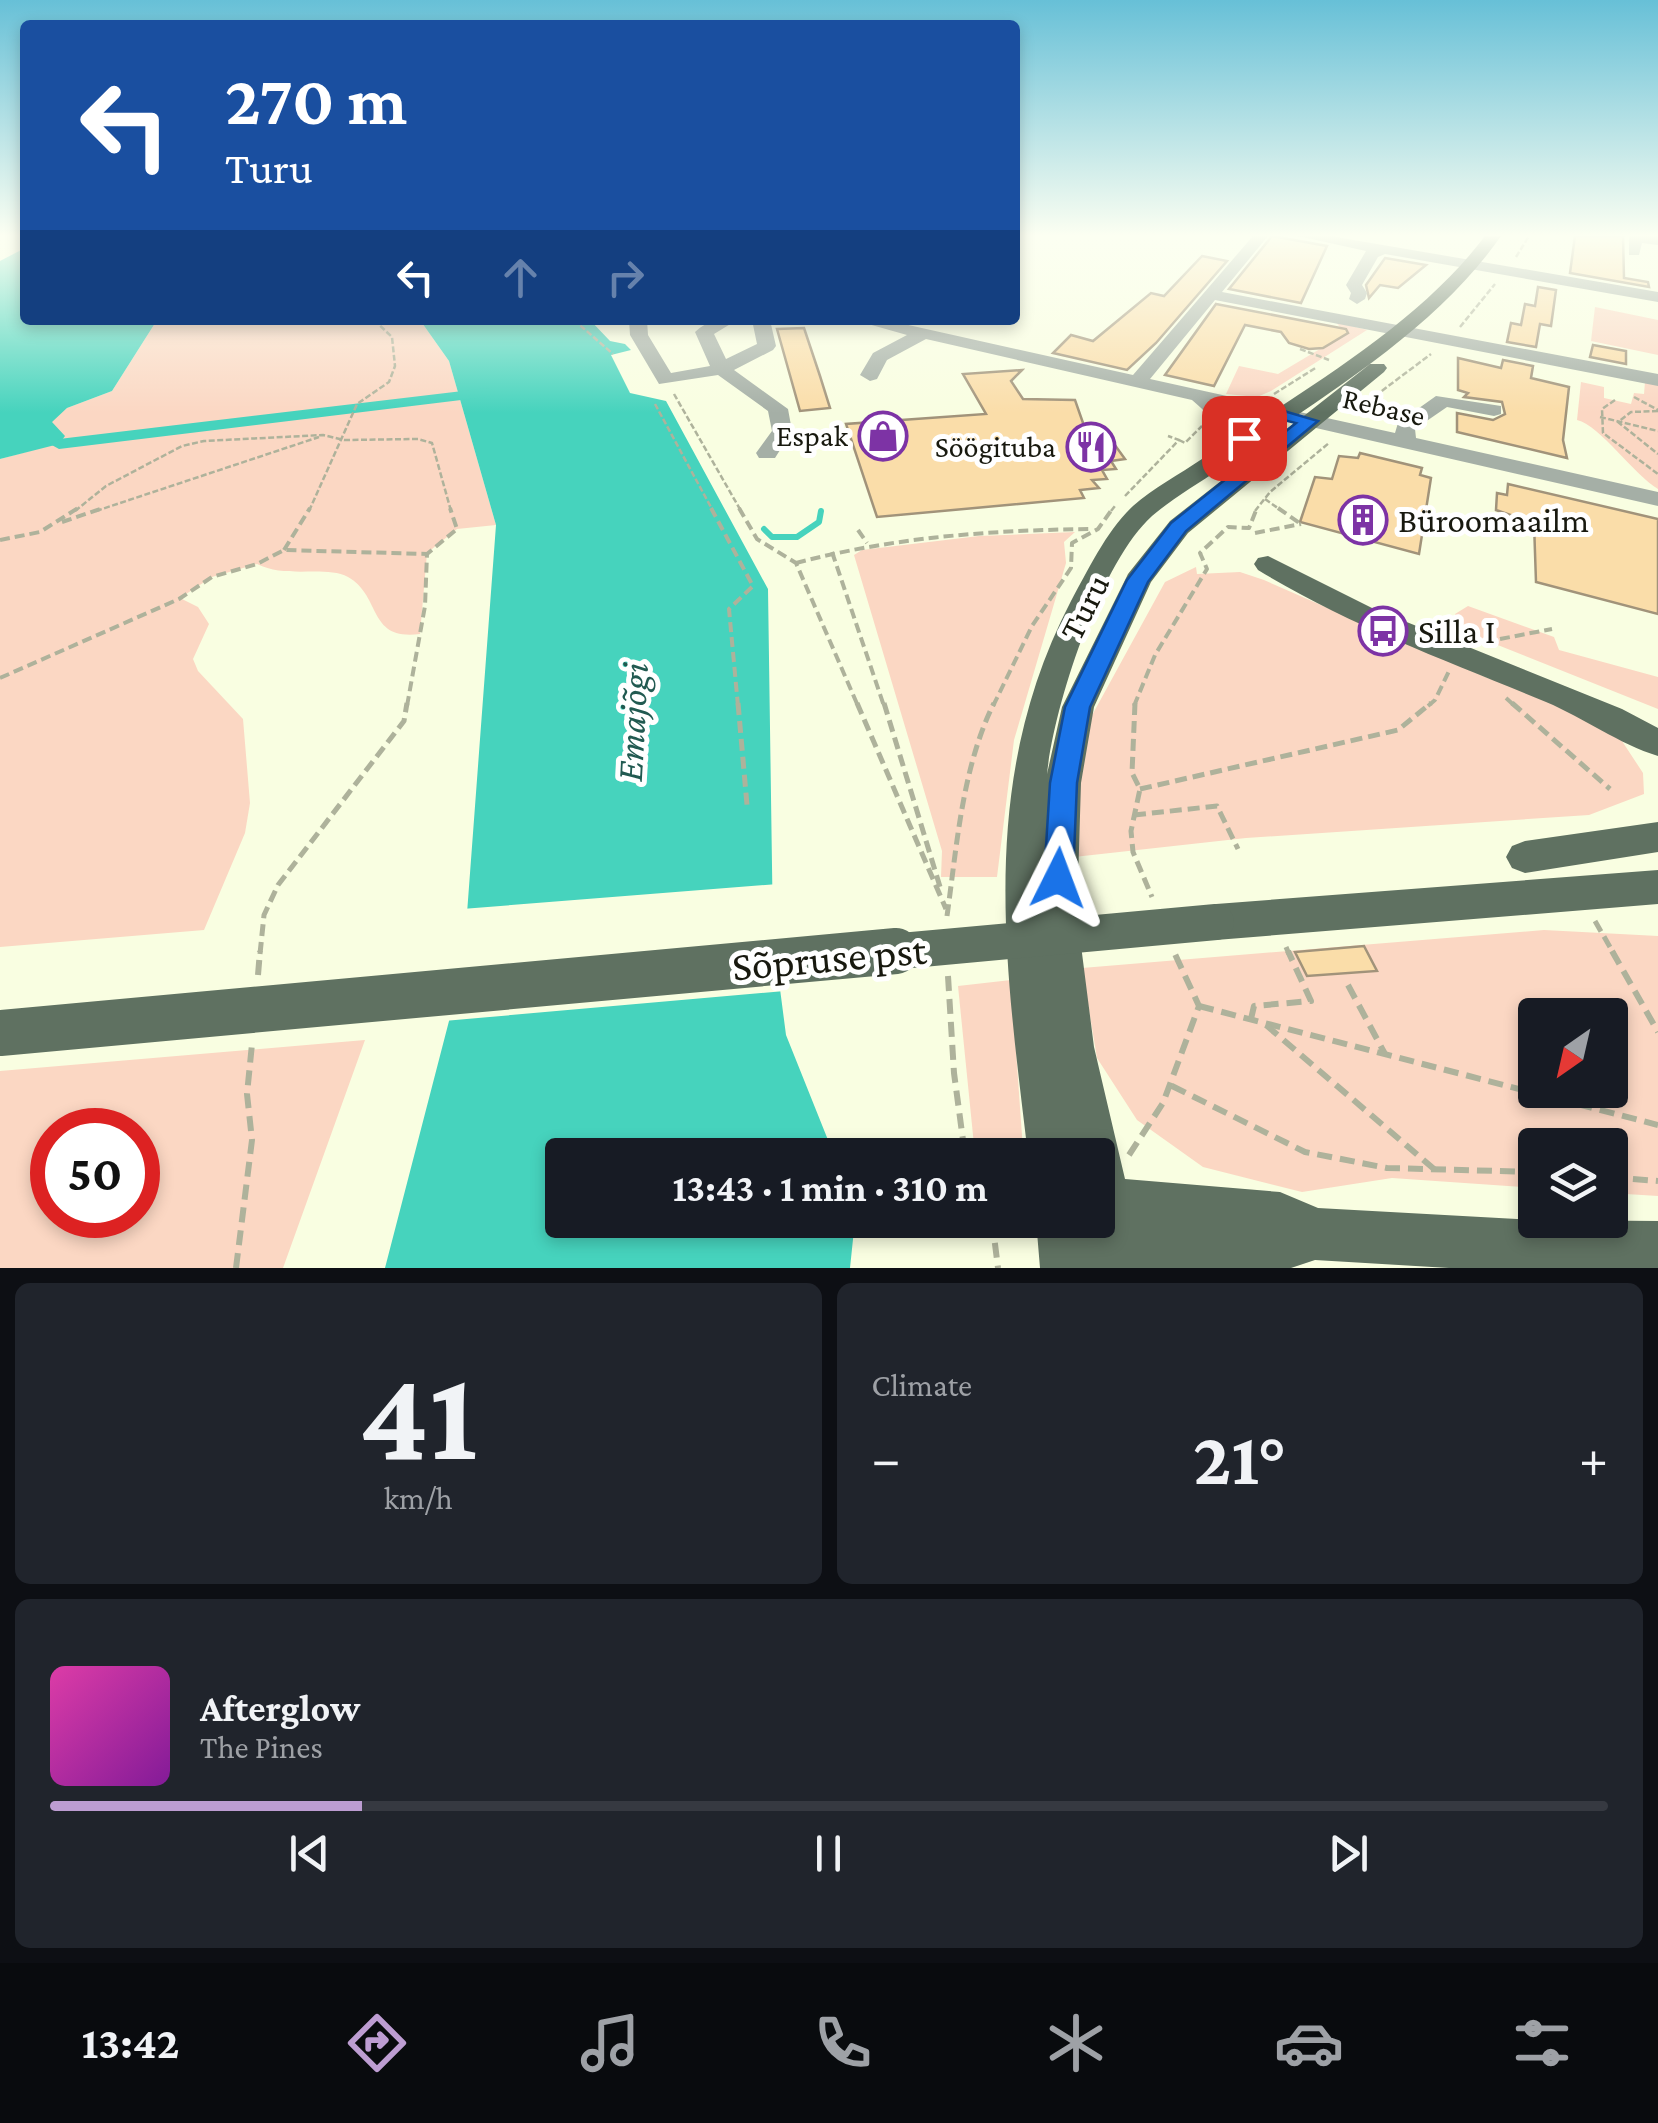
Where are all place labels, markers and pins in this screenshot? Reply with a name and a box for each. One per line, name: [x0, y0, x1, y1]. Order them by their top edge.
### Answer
pin: [1202, 396, 1287, 481]
shop icon: Espak: [857, 410, 909, 462]
place label: Espak: [776, 419, 849, 453]
restaurant icon: Söögituba: [1065, 421, 1117, 473]
place label: Söögituba: [935, 430, 1056, 464]
building icon: Büroomaailm: [1337, 494, 1389, 546]
place label: Büroomaailm: [1398, 501, 1589, 540]
bus stop icon: Silla I: [1357, 605, 1409, 657]
place label: Silla I: [1418, 612, 1495, 651]

